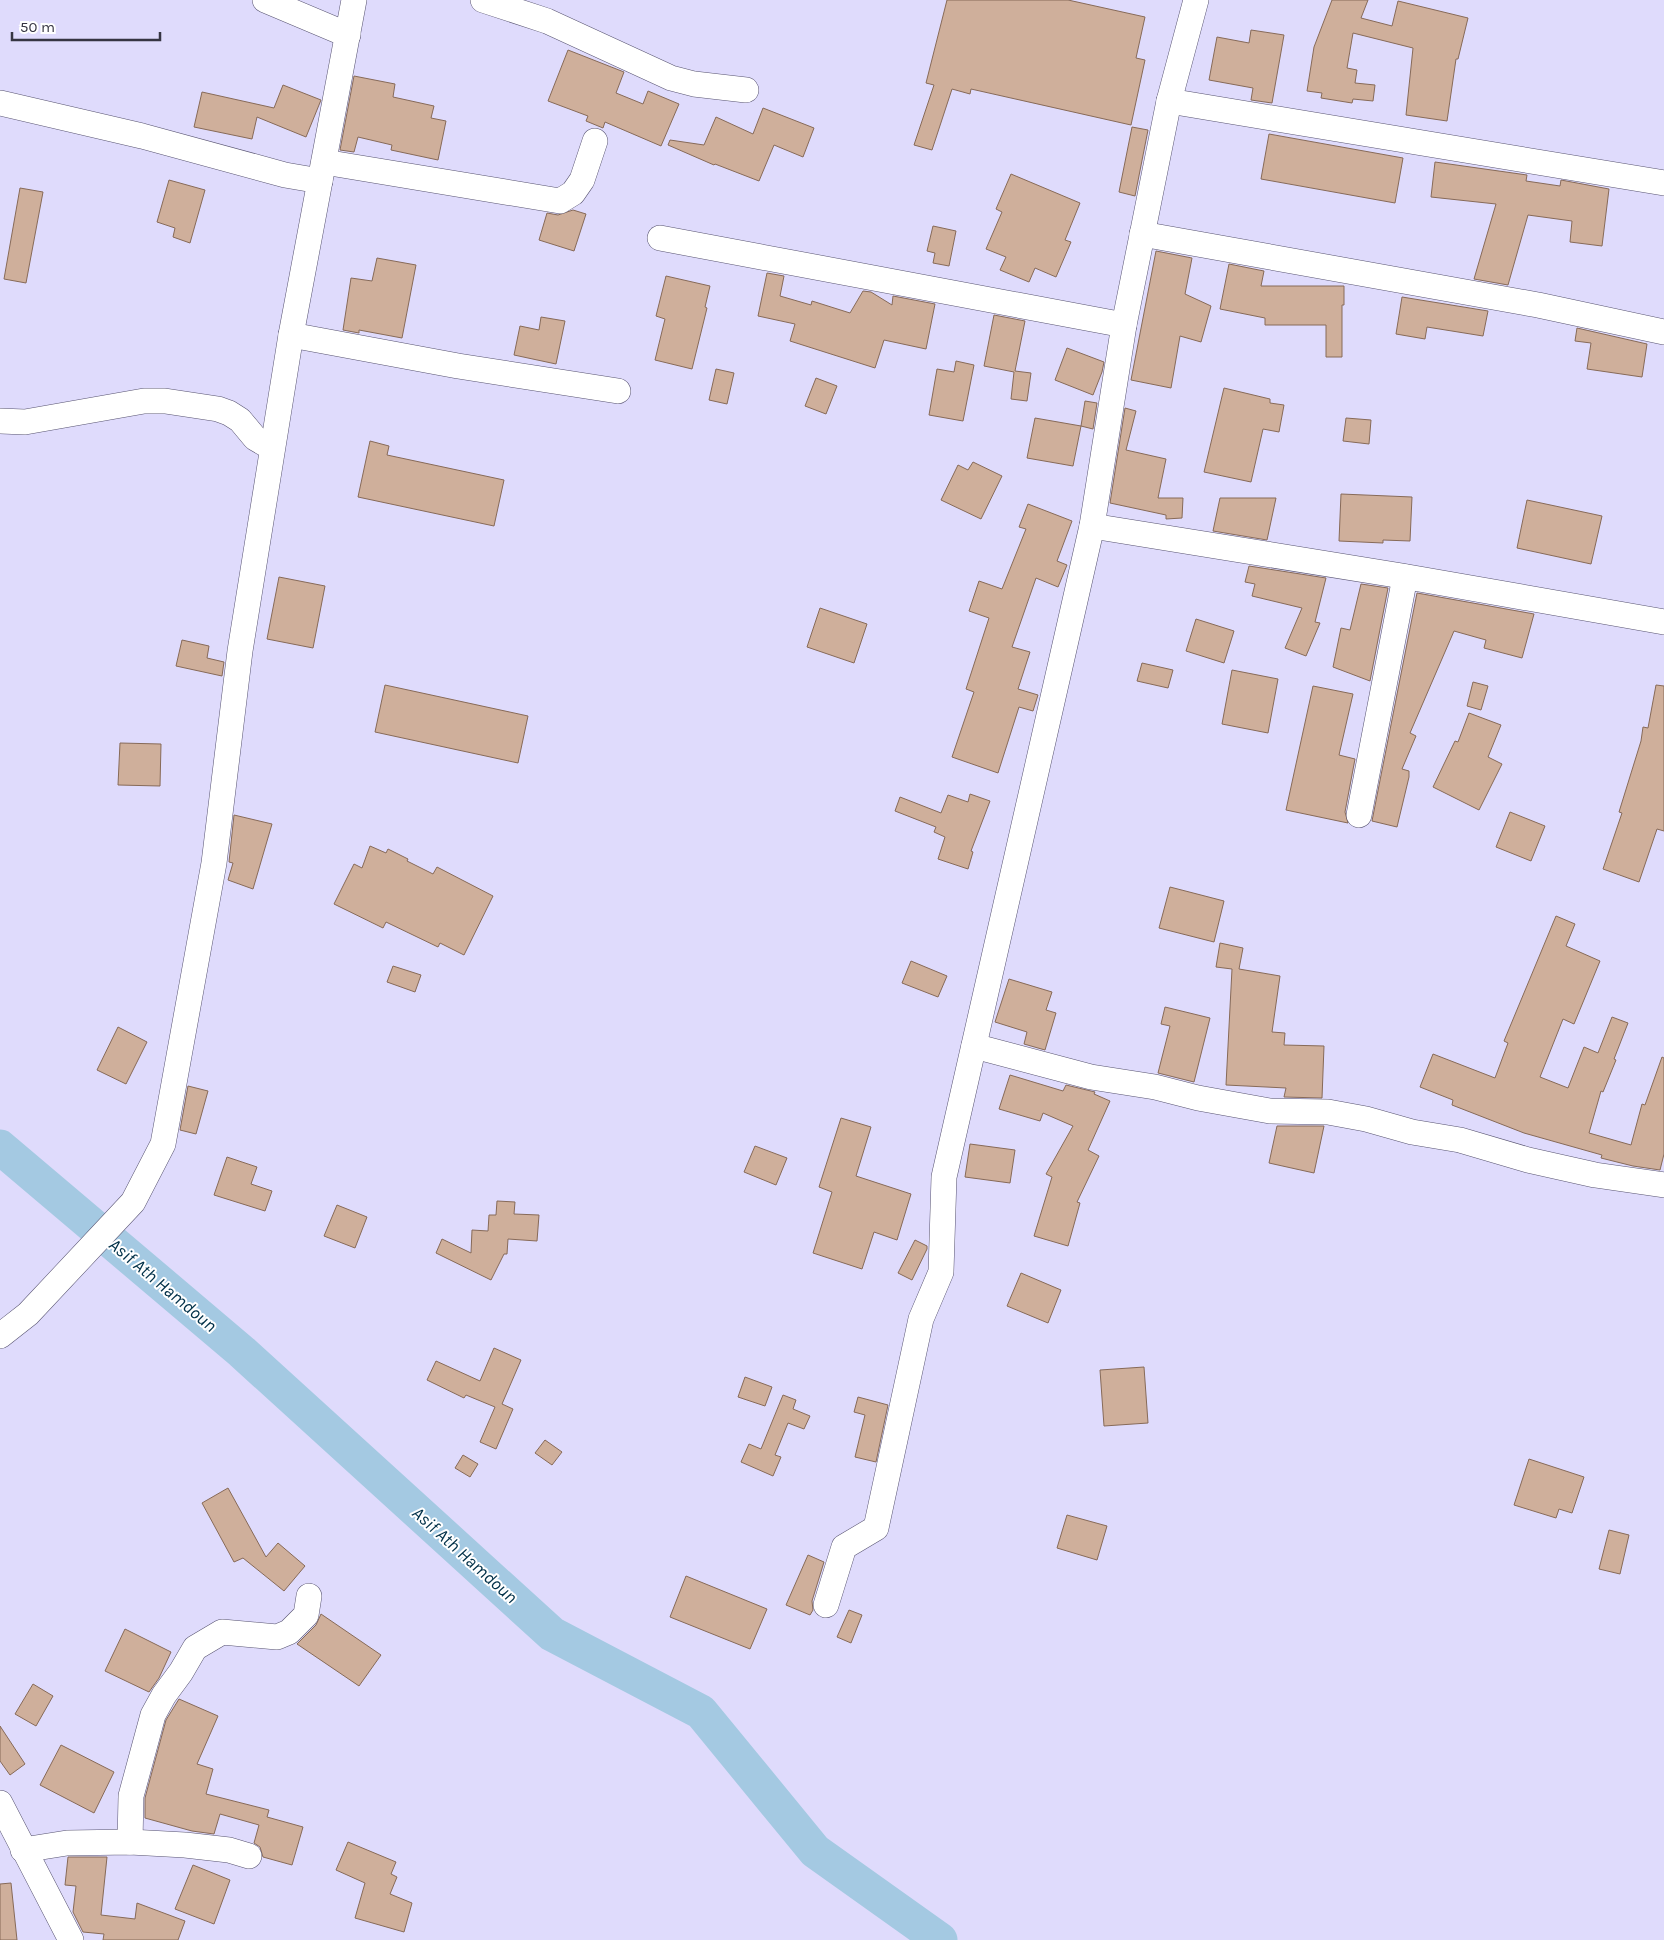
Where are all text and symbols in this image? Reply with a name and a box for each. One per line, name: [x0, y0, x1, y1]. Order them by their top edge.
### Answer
scale bar: [12, 10, 160, 42]
text: 50 m: [20, 18, 55, 36]
water label: Asif Ath Hamdoun: [105, 1233, 221, 1337]
water label: Asif Ath Hamdoun: [408, 1502, 522, 1608]

